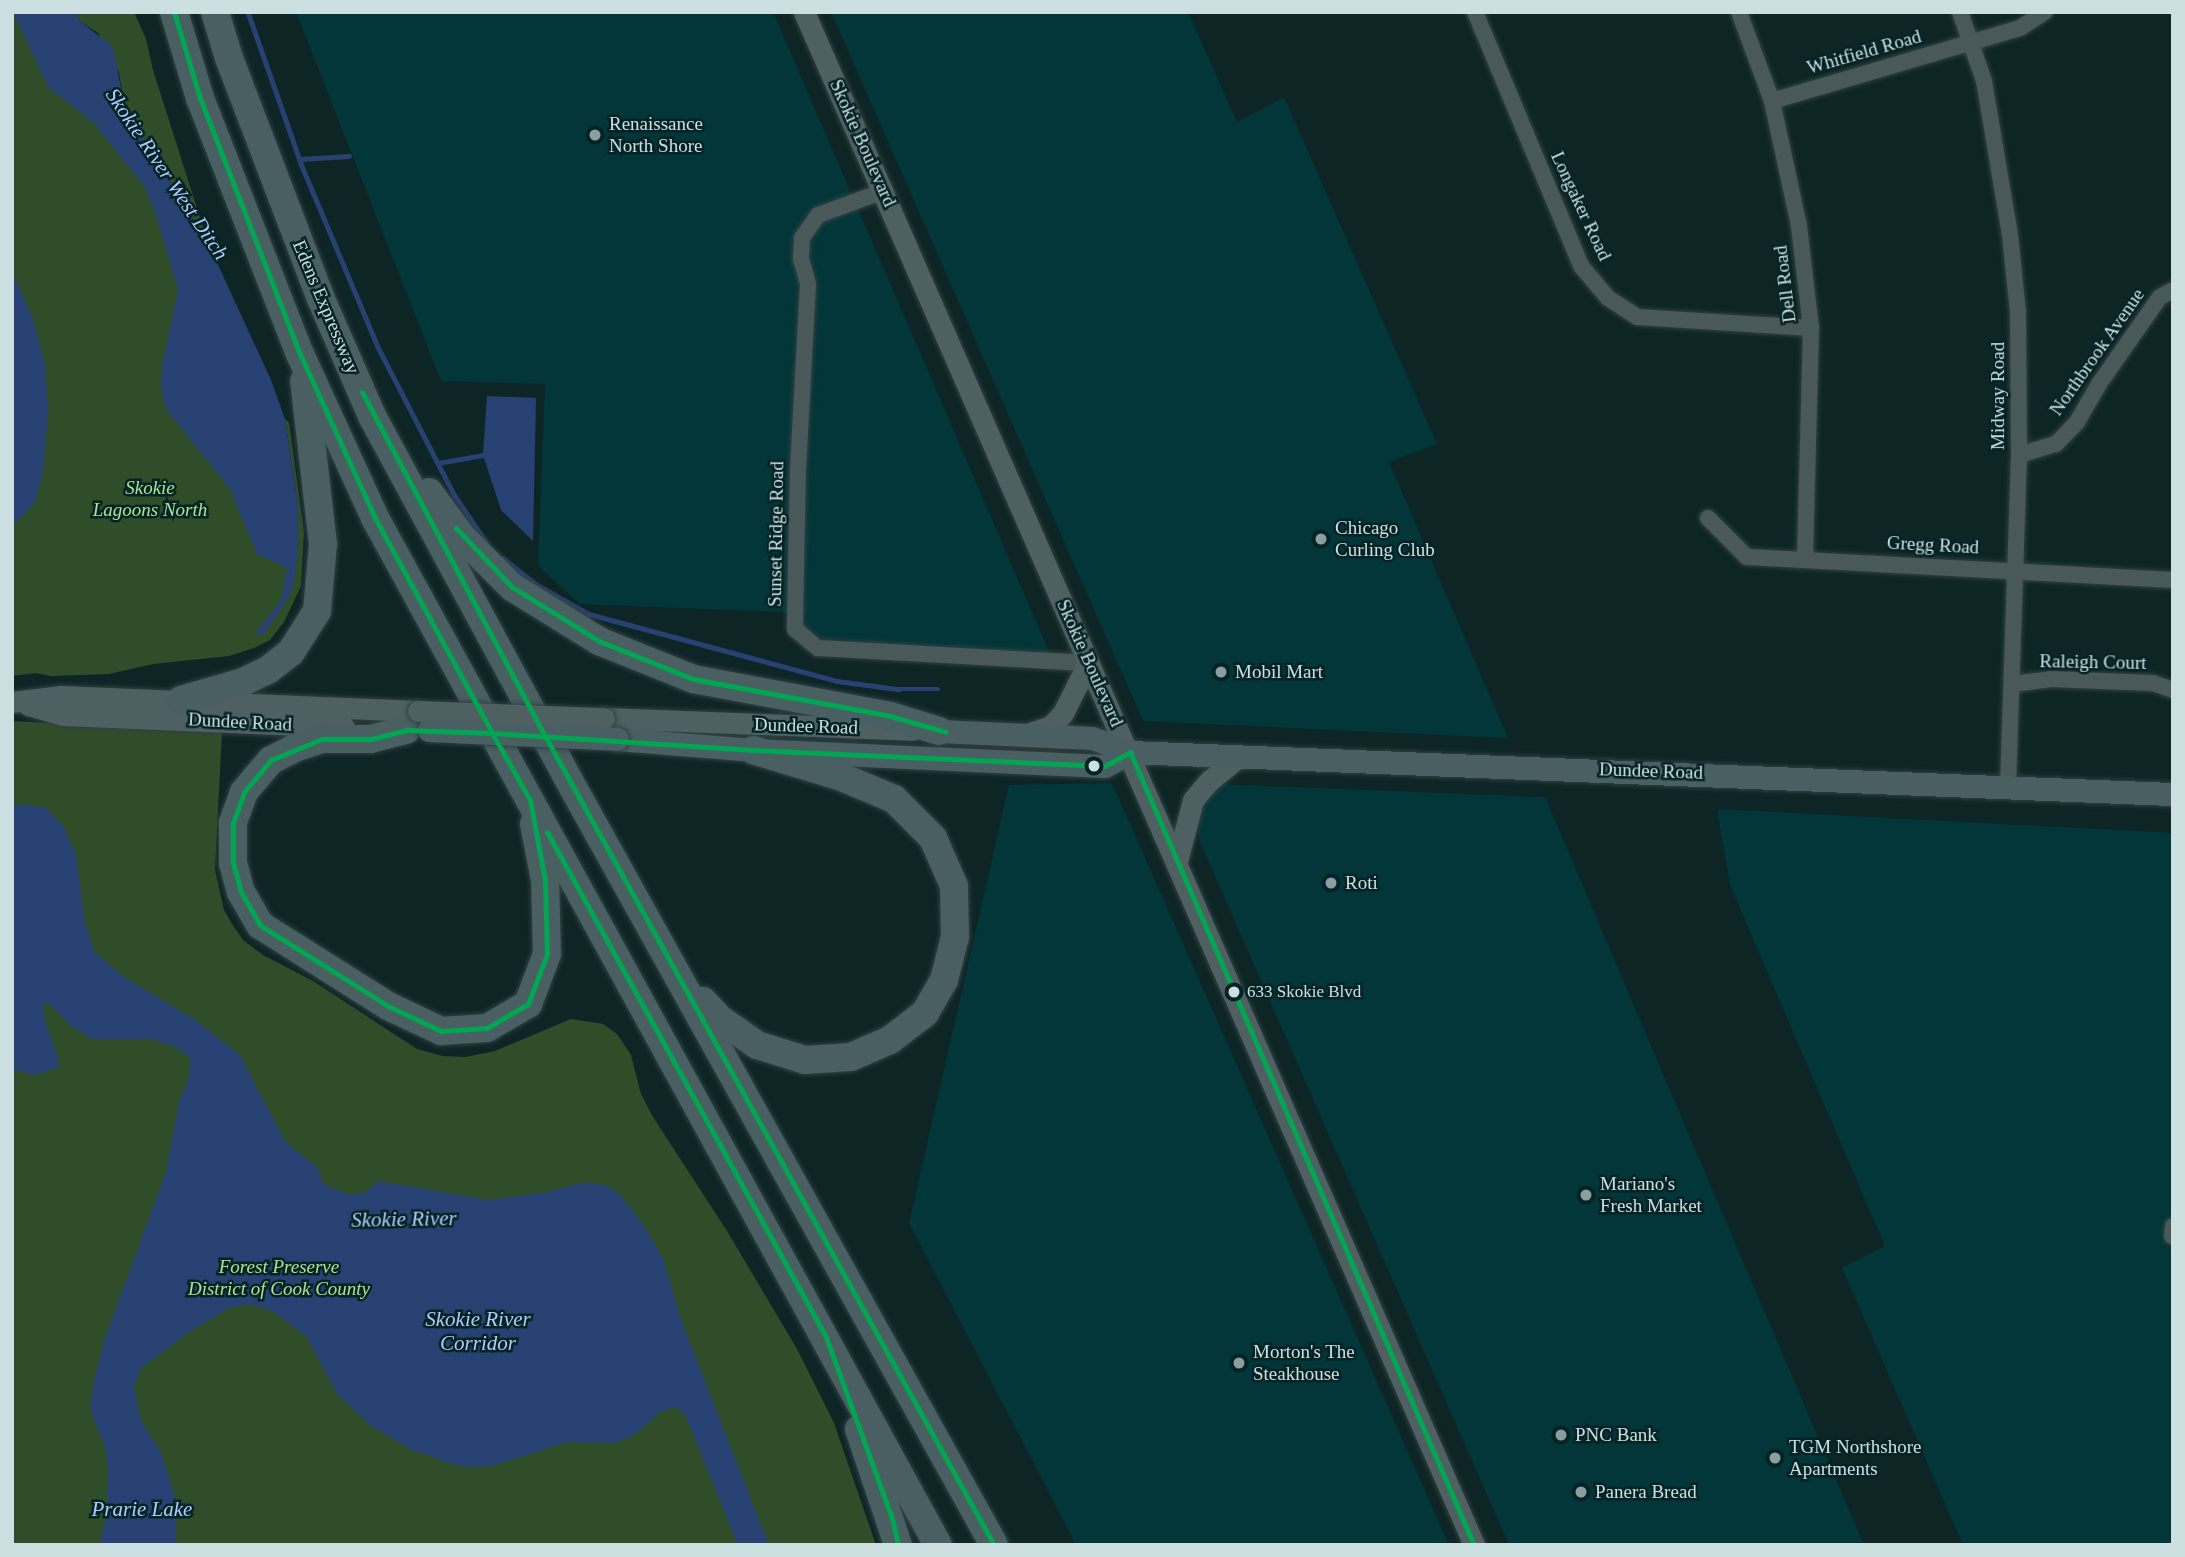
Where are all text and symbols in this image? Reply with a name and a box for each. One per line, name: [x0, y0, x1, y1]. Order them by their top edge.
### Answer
street label: Whitfield Road: [1804, 25, 1924, 79]
street label: Skokie Boulevard: [825, 76, 901, 210]
water label: Skokie River West Ditch: [100, 83, 234, 265]
place label: Renaissance North Shore: [609, 113, 703, 157]
marker: Renaissance North Shore: [587, 127, 603, 143]
street label: Longaker Road: [1546, 148, 1616, 264]
street label: Edens Expressway: [288, 237, 364, 377]
street label: Dell Road: [1769, 244, 1801, 324]
street label: Northbrook Avenue: [2044, 284, 2150, 420]
street label: Midway Road: [1987, 342, 2009, 450]
street label: Sunset Ridge Road: [763, 461, 789, 607]
park label: Skokie Lagoons North: [93, 477, 207, 521]
place label: Chicago Curling Club: [1335, 517, 1435, 561]
marker: Chicago Curling Club: [1313, 531, 1329, 547]
street label: Gregg Road: [1886, 531, 1980, 559]
street label: Skokie Boulevard: [1052, 596, 1128, 730]
street label: Raleigh Court: [2039, 650, 2147, 674]
place label: Mobil Mart: [1235, 661, 1323, 683]
marker: Mobil Mart: [1213, 664, 1229, 680]
street label: Dundee Road: [188, 708, 292, 736]
street label: Dundee Road: [754, 713, 858, 739]
street label: Dundee Road: [1599, 758, 1703, 784]
unlabelled marker: [1087, 759, 1101, 773]
place label: Roti: [1345, 872, 1378, 894]
marker: Roti: [1323, 875, 1339, 891]
place label: 633 Skokie Blvd: [1247, 982, 1361, 1002]
marker: 633 Skokie Blvd: [1227, 985, 1241, 999]
place label: Mariano's Fresh Market: [1600, 1173, 1702, 1217]
marker: Mariano's Fresh Market: [1578, 1187, 1594, 1203]
water label: Skokie River: [351, 1205, 457, 1233]
park label: Forest Preserve District of Cook County: [188, 1256, 370, 1300]
water label: Skokie River Corridor: [425, 1306, 531, 1356]
place label: Morton's The Steakhouse: [1253, 1341, 1355, 1385]
marker: Morton's The Steakhouse: [1231, 1355, 1247, 1371]
place label: PNC Bank: [1575, 1424, 1657, 1446]
marker: PNC Bank: [1553, 1427, 1569, 1443]
place label: TGM Northshore Apartments: [1789, 1436, 1921, 1480]
marker: TGM Northshore Apartments: [1767, 1450, 1783, 1466]
place label: Panera Bread: [1595, 1481, 1697, 1503]
marker: Panera Bread: [1573, 1484, 1589, 1500]
water label: Prarie Lake: [92, 1496, 192, 1522]

